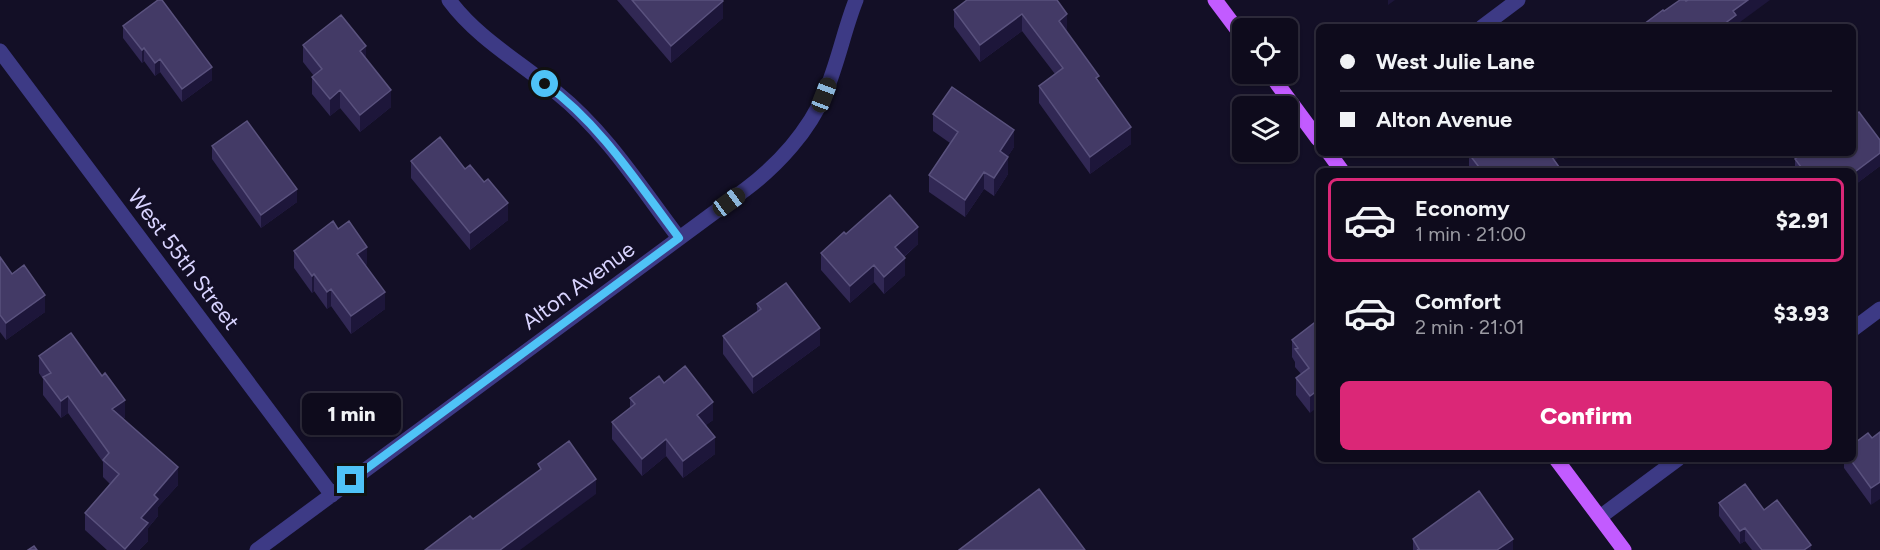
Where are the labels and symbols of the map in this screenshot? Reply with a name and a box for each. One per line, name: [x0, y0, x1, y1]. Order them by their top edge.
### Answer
route start: [531, 70, 558, 97]
car: [809, 75, 839, 115]
street label: West 55th Street: [122, 184, 245, 335]
car: [709, 184, 749, 220]
street label: Alton Avenue: [517, 235, 640, 335]
callout: 1 min: [302, 393, 400, 435]
route end: [337, 466, 364, 493]

